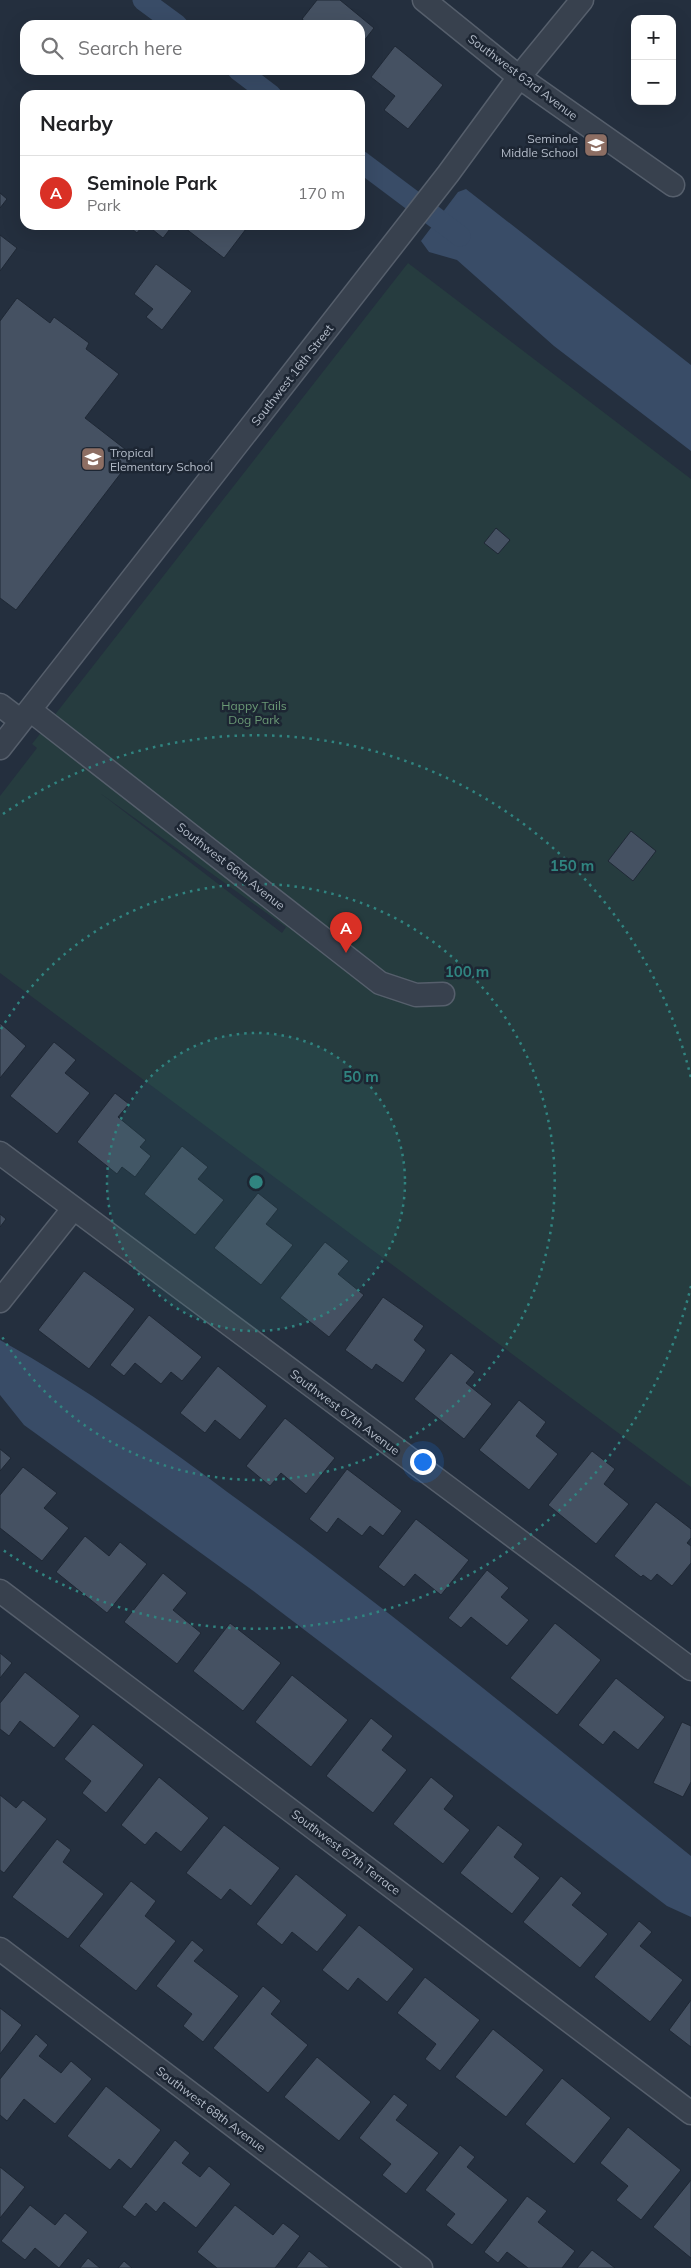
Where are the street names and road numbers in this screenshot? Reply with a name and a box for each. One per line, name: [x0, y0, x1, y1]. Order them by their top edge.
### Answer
street label: Southwest 63rd Avenue: [465, 31, 581, 123]
street label: Southwest 16th Street: [248, 321, 336, 429]
street label: Southwest 66th Avenue: [174, 819, 288, 913]
street label: Southwest 67th Avenue: [287, 1366, 403, 1458]
street label: Southwest 67th Terrace: [289, 1806, 403, 1898]
street label: Southwest 68th Avenue: [153, 2063, 269, 2155]

